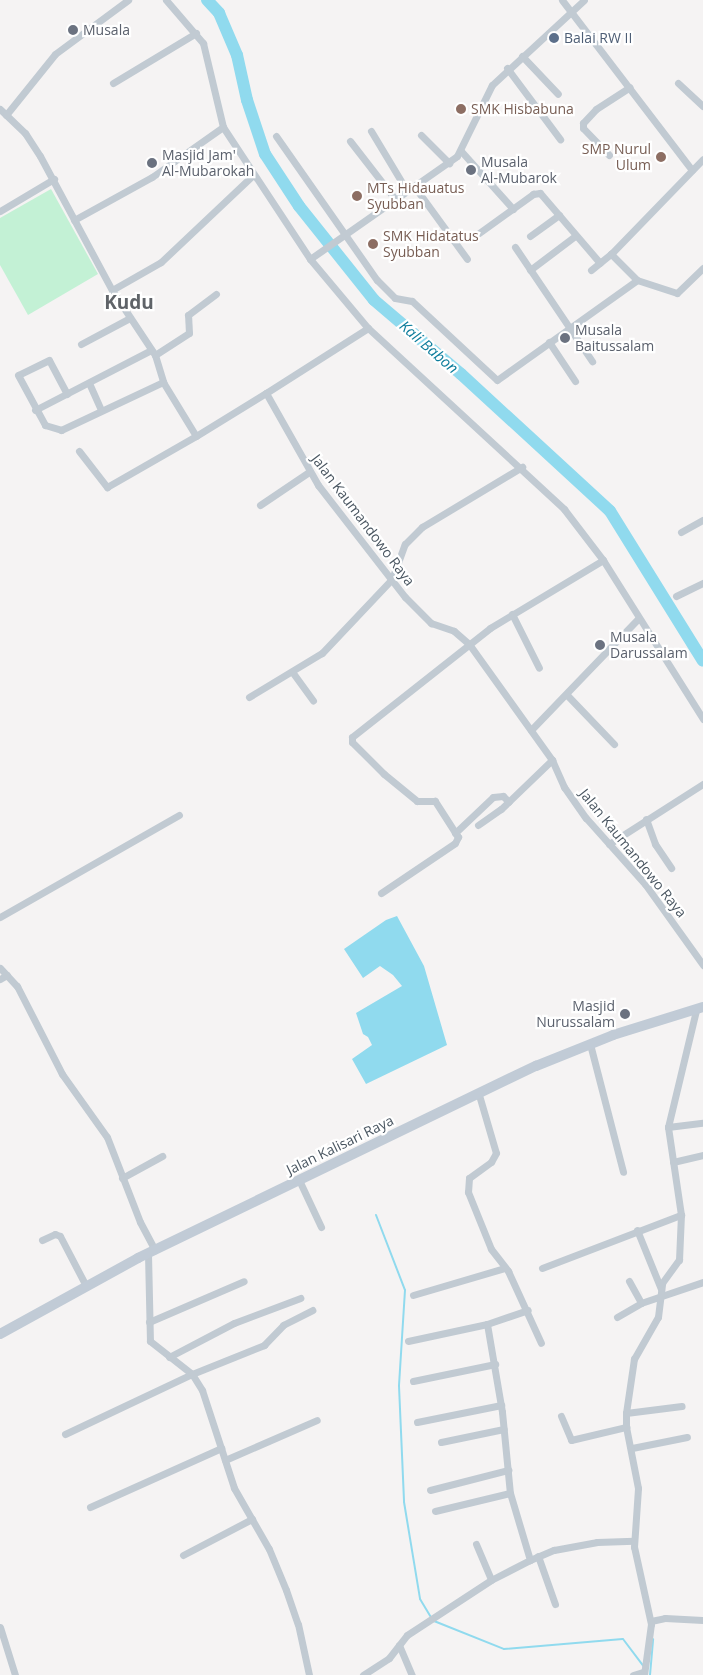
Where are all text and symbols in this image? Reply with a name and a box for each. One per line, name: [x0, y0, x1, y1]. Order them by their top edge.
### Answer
place label: Musala: [83, 22, 130, 38]
marker: Musala: [67, 24, 79, 36]
place label: Balai RW II: [564, 30, 632, 46]
marker: Balai RW II: [548, 32, 560, 44]
place label: SMK Hisbabuna: [471, 101, 574, 117]
marker: SMK Hisbabuna: [455, 103, 467, 115]
place label: SMP Nurul Ulum: [582, 141, 651, 174]
place label: Masjid Jam' Al-Mubarokah: [162, 147, 254, 180]
marker: SMP Nurul Ulum: [655, 151, 667, 163]
place label: Musala Al-Mubarok: [481, 154, 557, 186]
marker: Masjid Jam' Al-Mubarokah: [146, 157, 158, 169]
marker: Musala Al-Mubarok: [465, 164, 477, 176]
place label: MTs Hidauatus Syubban: [367, 180, 464, 212]
marker: MTs Hidauatus Syubban: [351, 190, 363, 202]
place label: SMK Hidatatus Syubban: [383, 228, 479, 260]
marker: SMK Hidatatus Syubban: [367, 238, 379, 250]
district label: Kudu: [104, 292, 154, 314]
water label: Kali Babon: [396, 317, 462, 377]
place label: Musala Baitussalam: [575, 322, 654, 354]
marker: Musala Baitussalam: [559, 332, 571, 344]
street label: Jalan Kaumandowo Raya: [308, 451, 418, 589]
place label: Musala Darussalam: [610, 629, 688, 662]
marker: Musala Darussalam: [594, 639, 606, 651]
street label: Jalan Kaumandowo Raya: [576, 785, 690, 921]
place label: Masjid Nurussalam: [536, 998, 615, 1030]
marker: Masjid Nurussalam: [619, 1008, 631, 1020]
street label: Jalan Kalisari Raya: [284, 1112, 396, 1178]

